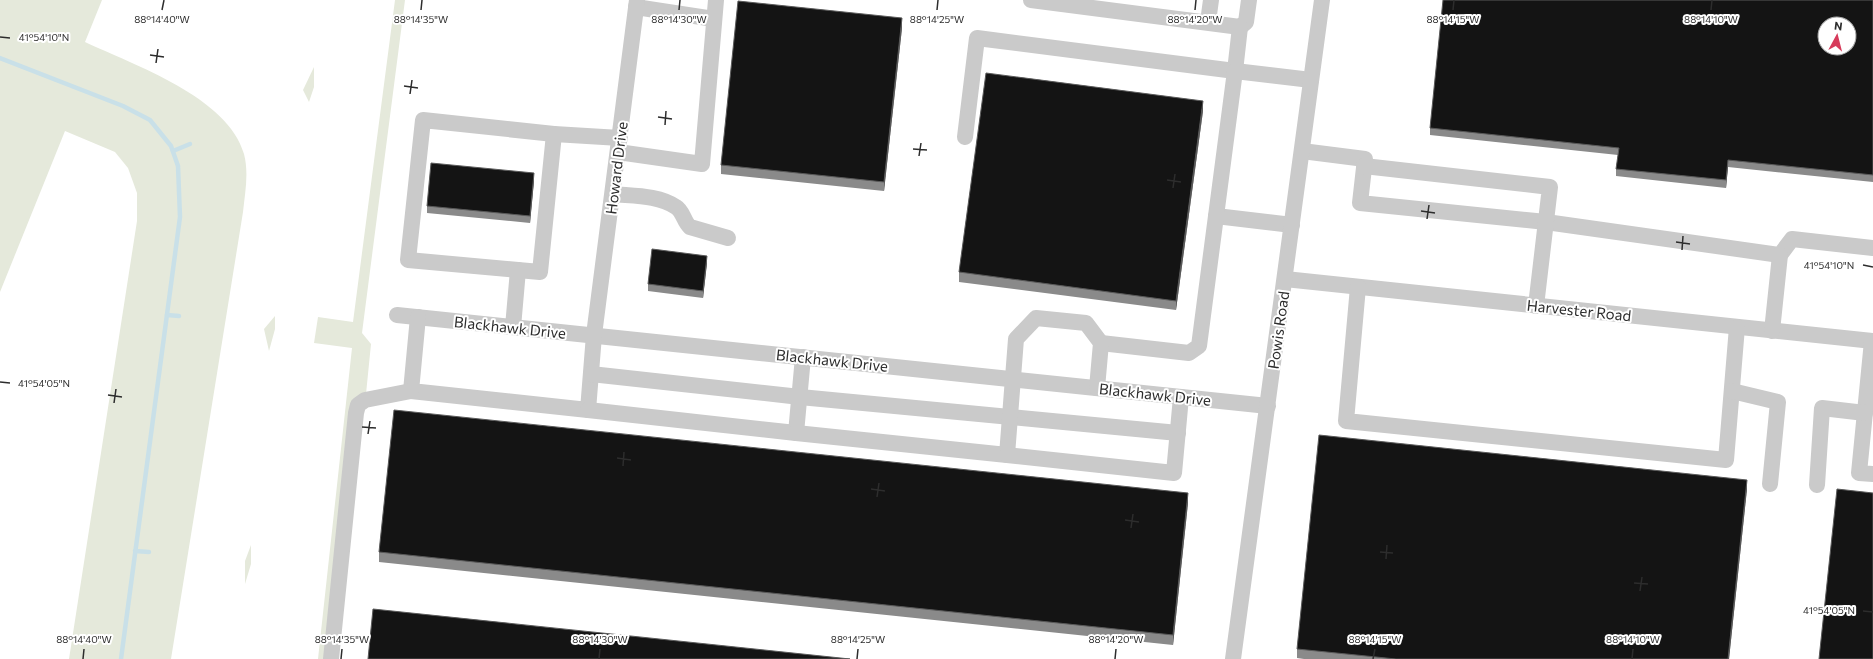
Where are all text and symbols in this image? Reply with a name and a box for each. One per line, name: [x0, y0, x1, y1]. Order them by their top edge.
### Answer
text: 88°14'40"W: [134, 13, 190, 25]
text: 88°14'35"W: [394, 13, 448, 25]
text: 88°14'30"W: [651, 13, 707, 25]
text: 88°14'25"W: [910, 13, 964, 25]
text: 88°14'20"W: [1167, 13, 1223, 25]
text: 88°14'15"W: [1426, 13, 1480, 25]
text: 88°14'10"W: [1684, 13, 1738, 25]
north arrow: [1817, 16, 1857, 56]
text: N: [1833, 19, 1843, 33]
text: 41°54'10"N: [19, 31, 69, 43]
street label: Howard Drive: [601, 121, 631, 215]
text: 41°54'10"N: [1804, 259, 1854, 271]
street label: Powis Road: [1264, 290, 1292, 370]
street label: Harvester Road: [1526, 296, 1632, 324]
street label: Blackhawk Drive: [453, 312, 567, 342]
street label: Blackhawk Drive: [775, 345, 889, 375]
text: 41°54'05"N: [18, 377, 70, 389]
street label: Blackhawk Drive: [1098, 379, 1212, 409]
text: 41°54'05"N: [1803, 604, 1855, 616]
text: 88°14'40"W: [56, 633, 112, 645]
text: 88°14'35"W: [315, 633, 369, 645]
text: 88°14'30"W: [572, 633, 628, 645]
text: 88°14'25"W: [831, 633, 885, 645]
text: 88°14'20"W: [1088, 633, 1144, 645]
text: 88°14'15"W: [1348, 633, 1402, 645]
text: 88°14'10"W: [1606, 633, 1660, 645]

